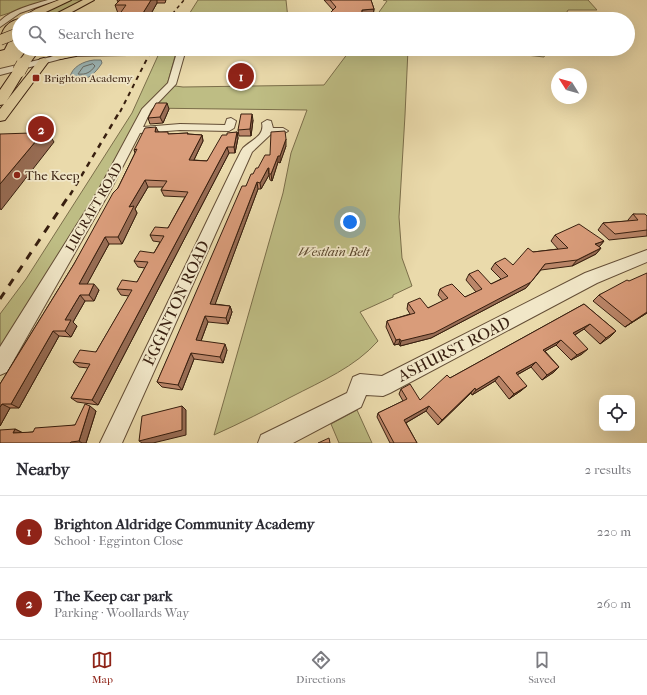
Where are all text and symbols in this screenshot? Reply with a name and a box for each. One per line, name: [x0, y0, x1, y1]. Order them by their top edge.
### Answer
search box: [12, 12, 635, 56]
icon: search: [26, 23, 48, 45]
text: Search here: [58, 25, 134, 43]
pin: 1: [228, 61, 254, 91]
north arrow: [551, 68, 587, 104]
place label: Brighton Academy: [44, 72, 133, 85]
marker: Brighton Academy: [31, 73, 41, 83]
pin: 2: [28, 114, 54, 144]
street label: LUCRAFT ROAD: [62, 160, 126, 254]
place label: The Keep: [25, 168, 80, 183]
marker: The Keep: [12, 170, 22, 180]
your location: [340, 212, 360, 232]
street label: EGGINTON ROAD: [139, 237, 213, 369]
park label: Westlain Belt: [298, 244, 371, 259]
street label: ASHURST ROAD: [394, 312, 514, 386]
map controls: [599, 395, 635, 431]
button: locate: [599, 395, 635, 431]
text: Nearby: [16, 459, 70, 479]
text: 2 results: [585, 462, 631, 477]
text: Brighton Aldridge Community Academy: [54, 515, 314, 533]
text: 1: [27, 524, 31, 539]
text: 220 m: [597, 524, 631, 539]
text: School · Egginton Close: [54, 533, 183, 548]
text: The Keep car park: [54, 587, 172, 605]
text: 2: [26, 596, 32, 611]
text: 260 m: [597, 596, 631, 611]
text: Parking · Woollards Way: [54, 605, 189, 620]
tab: Map: [91, 649, 113, 686]
tab: Directions: [296, 649, 346, 686]
tab: Saved: [528, 649, 556, 686]

